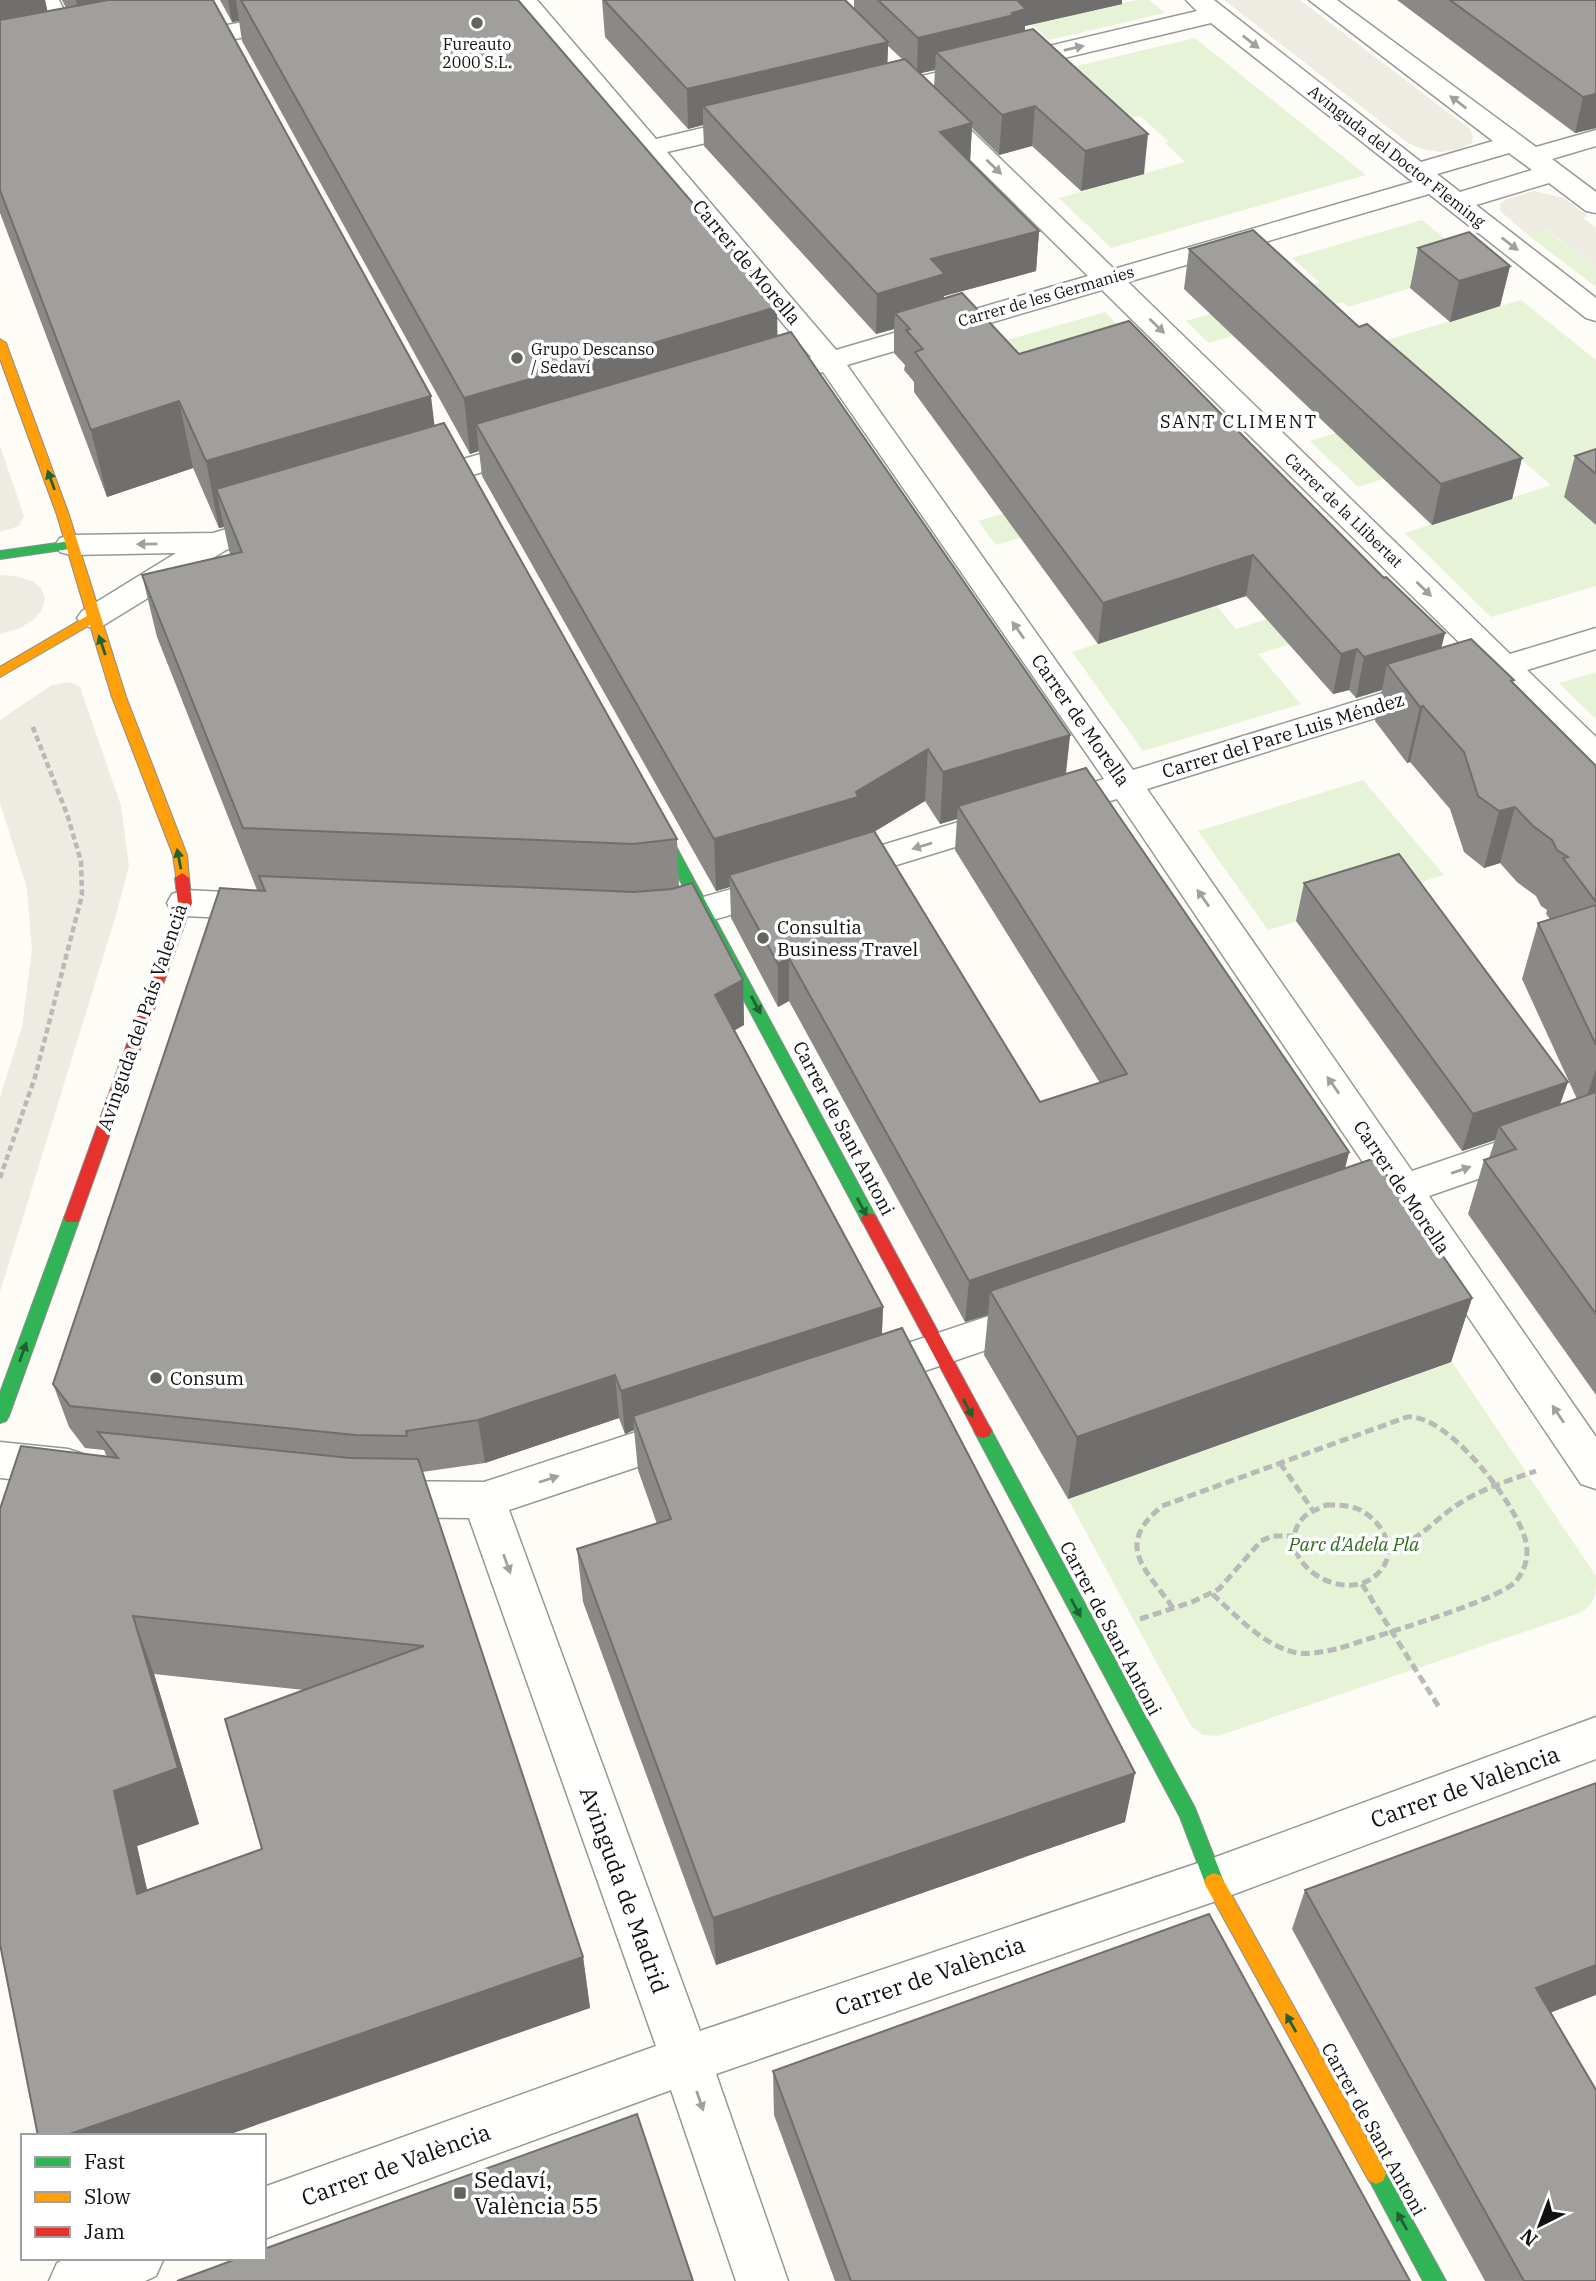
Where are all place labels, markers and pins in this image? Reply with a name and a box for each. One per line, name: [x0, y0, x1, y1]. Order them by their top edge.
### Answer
marker: Fureauto 2000 S.L.: [469, 15, 485, 31]
place label: Fureauto 2000 S.L.: [442, 34, 512, 72]
place label: Grupo Descanso / Sedaví: [531, 339, 654, 377]
marker: Grupo Descanso / Sedaví: [509, 350, 525, 366]
place label: Consultia Business Travel: [777, 915, 919, 961]
marker: Consultia Business Travel: [755, 930, 771, 946]
place label: Consum: [170, 1366, 244, 1390]
marker: Consum: [148, 1370, 164, 1386]
place label: Sedaví, València 55: [474, 2164, 599, 2220]
marker: Sedaví, València 55: [452, 2185, 468, 2201]

